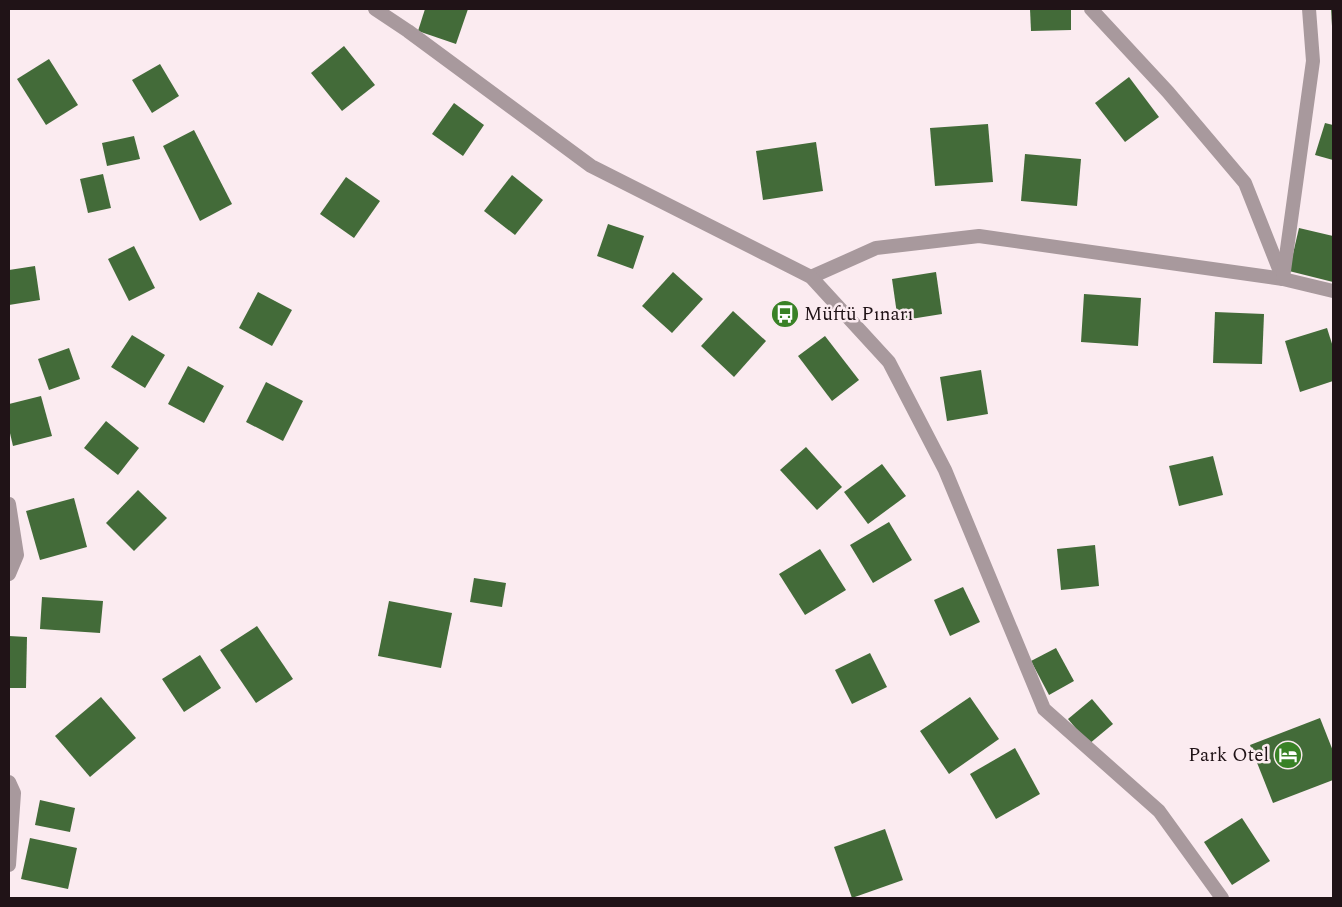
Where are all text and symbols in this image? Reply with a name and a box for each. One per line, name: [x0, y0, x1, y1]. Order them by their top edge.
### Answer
bus stop icon: Müftü Pınarı: [770, 299, 800, 329]
place label: Müftü Pınarı: [804, 300, 913, 329]
hotel icon: Park Otel: [1273, 740, 1303, 770]
place label: Park Otel: [1188, 741, 1269, 770]

